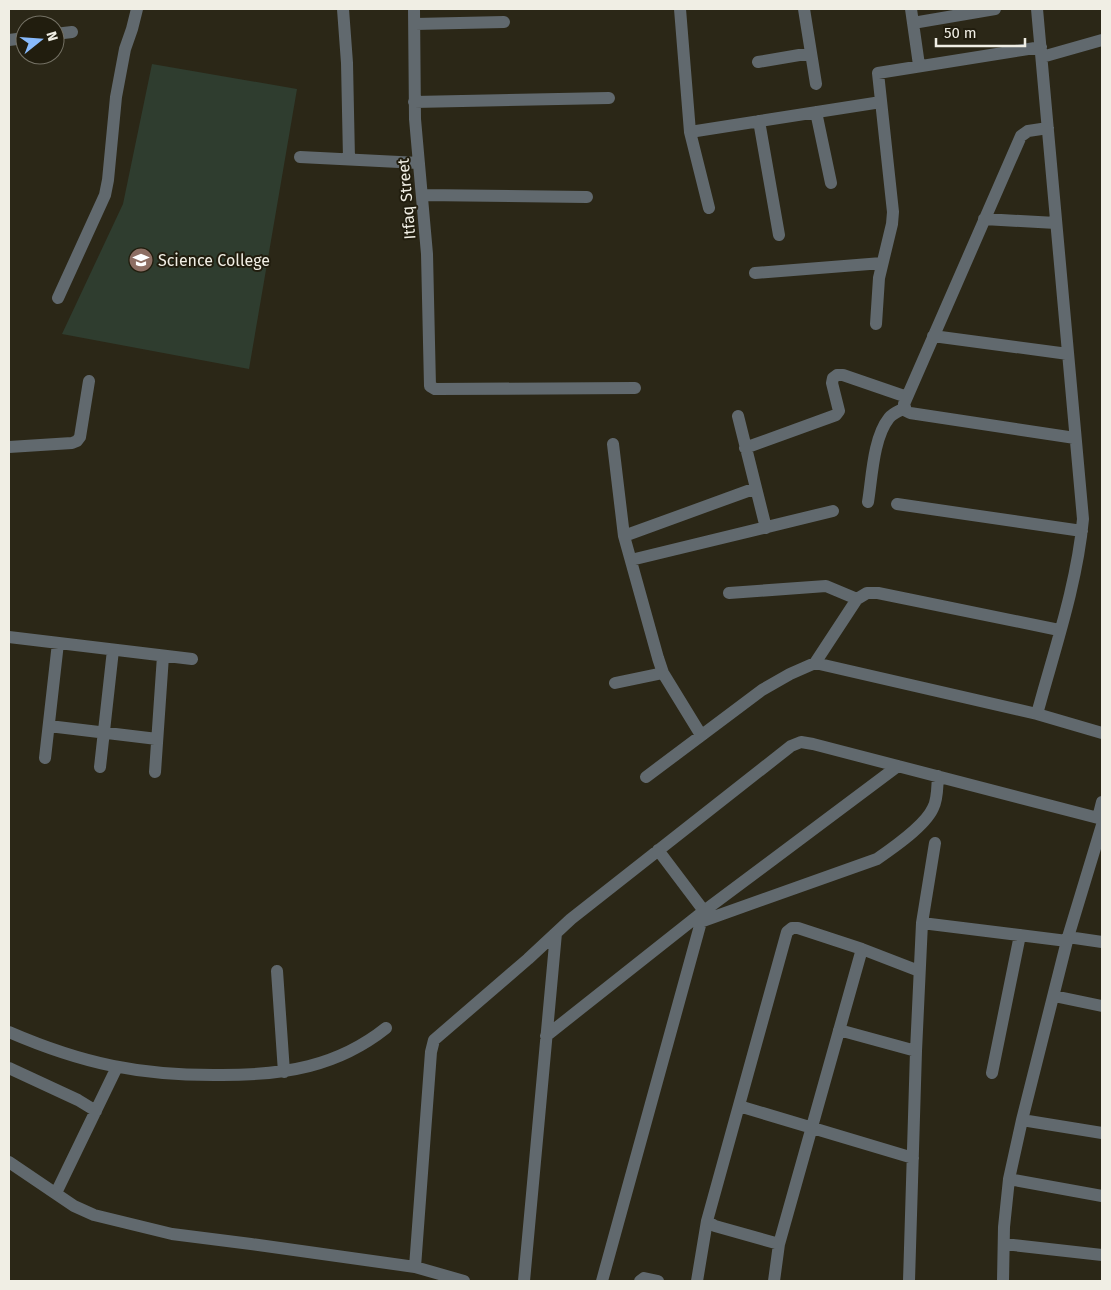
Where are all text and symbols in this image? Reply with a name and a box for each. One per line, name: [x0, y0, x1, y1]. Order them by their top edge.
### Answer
north arrow: [15, 15, 65, 65]
scale bar: [936, 15, 1025, 47]
text: 50 m: [944, 24, 977, 42]
text: N: [42, 29, 61, 43]
street label: Itfaq Street: [393, 157, 420, 240]
school or university icon: Science College: [128, 247, 154, 273]
place label: Science College: [158, 251, 270, 270]

